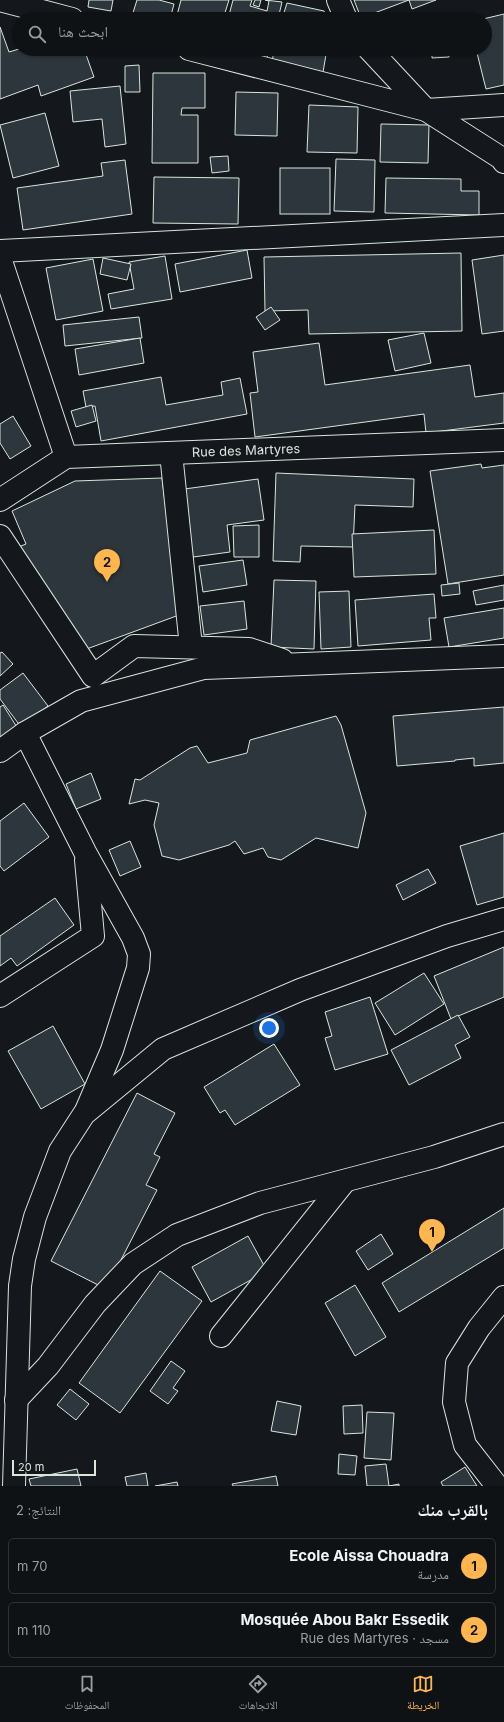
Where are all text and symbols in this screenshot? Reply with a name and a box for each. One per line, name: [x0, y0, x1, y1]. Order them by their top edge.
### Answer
search box: [12, 12, 492, 56]
text: ابحث هنا: [58, 22, 108, 41]
icon: search: [26, 23, 48, 45]
street label: Rue des Martyres: [192, 440, 301, 460]
pin: 2: [94, 549, 120, 582]
your location: [259, 1018, 279, 1038]
pin: 1: [419, 1219, 445, 1252]
scale bar: [12, 1458, 96, 1477]
text: 20 m: [18, 1460, 44, 1474]
text: بالقرب منك: [418, 1500, 488, 1520]
text: النتائج: 2: [16, 1502, 61, 1518]
text: Ecole Aissa Chouadra: [289, 1546, 449, 1565]
text: 70 m: [17, 1558, 47, 1574]
text: 1: [471, 1558, 477, 1574]
text: مدرسة: [417, 1566, 449, 1582]
text: Mosquée Abou Bakr Essedik: [240, 1610, 449, 1629]
text: 110 m: [17, 1622, 51, 1638]
text: 2: [470, 1622, 478, 1638]
text: مسجد · Rue des Martyres: [300, 1630, 449, 1646]
tab: المحفوظات: [65, 1673, 109, 1716]
tab: الاتجاهات: [239, 1673, 278, 1716]
tab: الخريطة: [407, 1673, 439, 1716]

